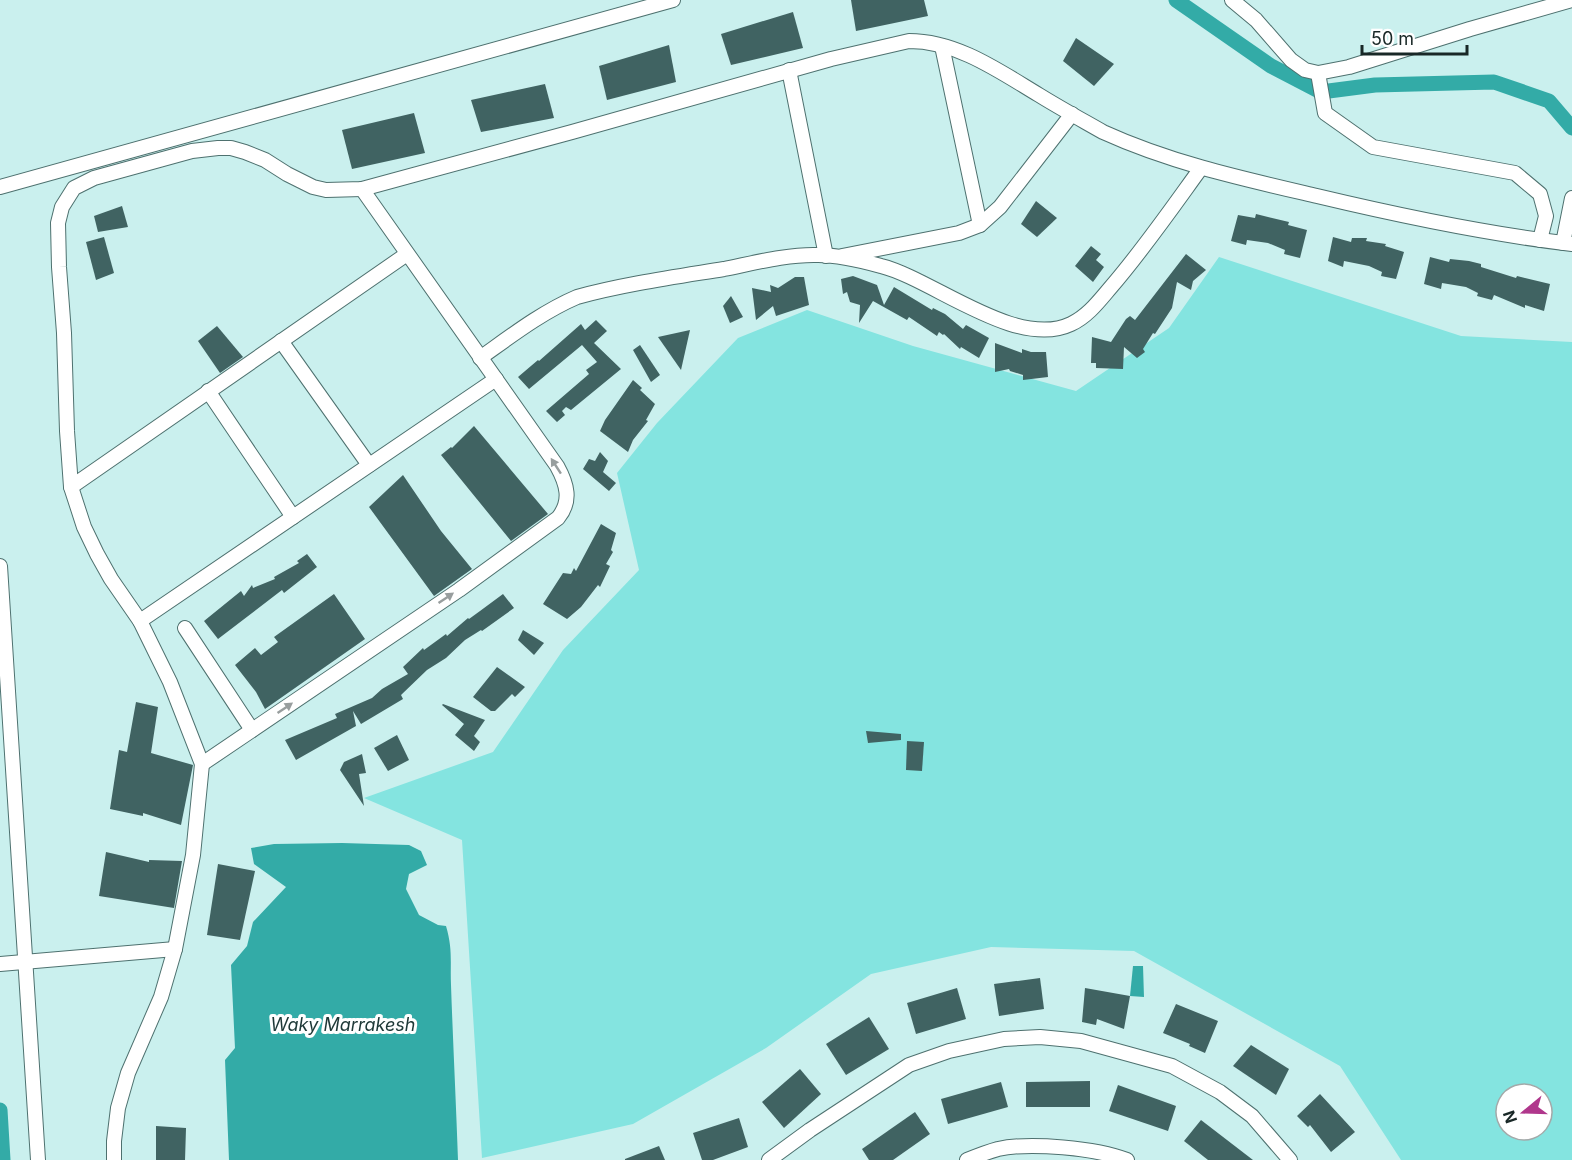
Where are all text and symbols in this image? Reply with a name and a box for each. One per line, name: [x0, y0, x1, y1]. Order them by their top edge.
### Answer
scale bar: [1362, 18, 1467, 56]
text: 50 m: [1371, 28, 1414, 49]
one-way arrow: [551, 458, 562, 474]
one-way arrow: [438, 592, 454, 604]
one-way arrow: [277, 703, 293, 714]
water label: Waky Marrakesh: [271, 1014, 415, 1035]
north arrow: [1494, 1082, 1554, 1142]
text: N: [1498, 1108, 1521, 1126]

